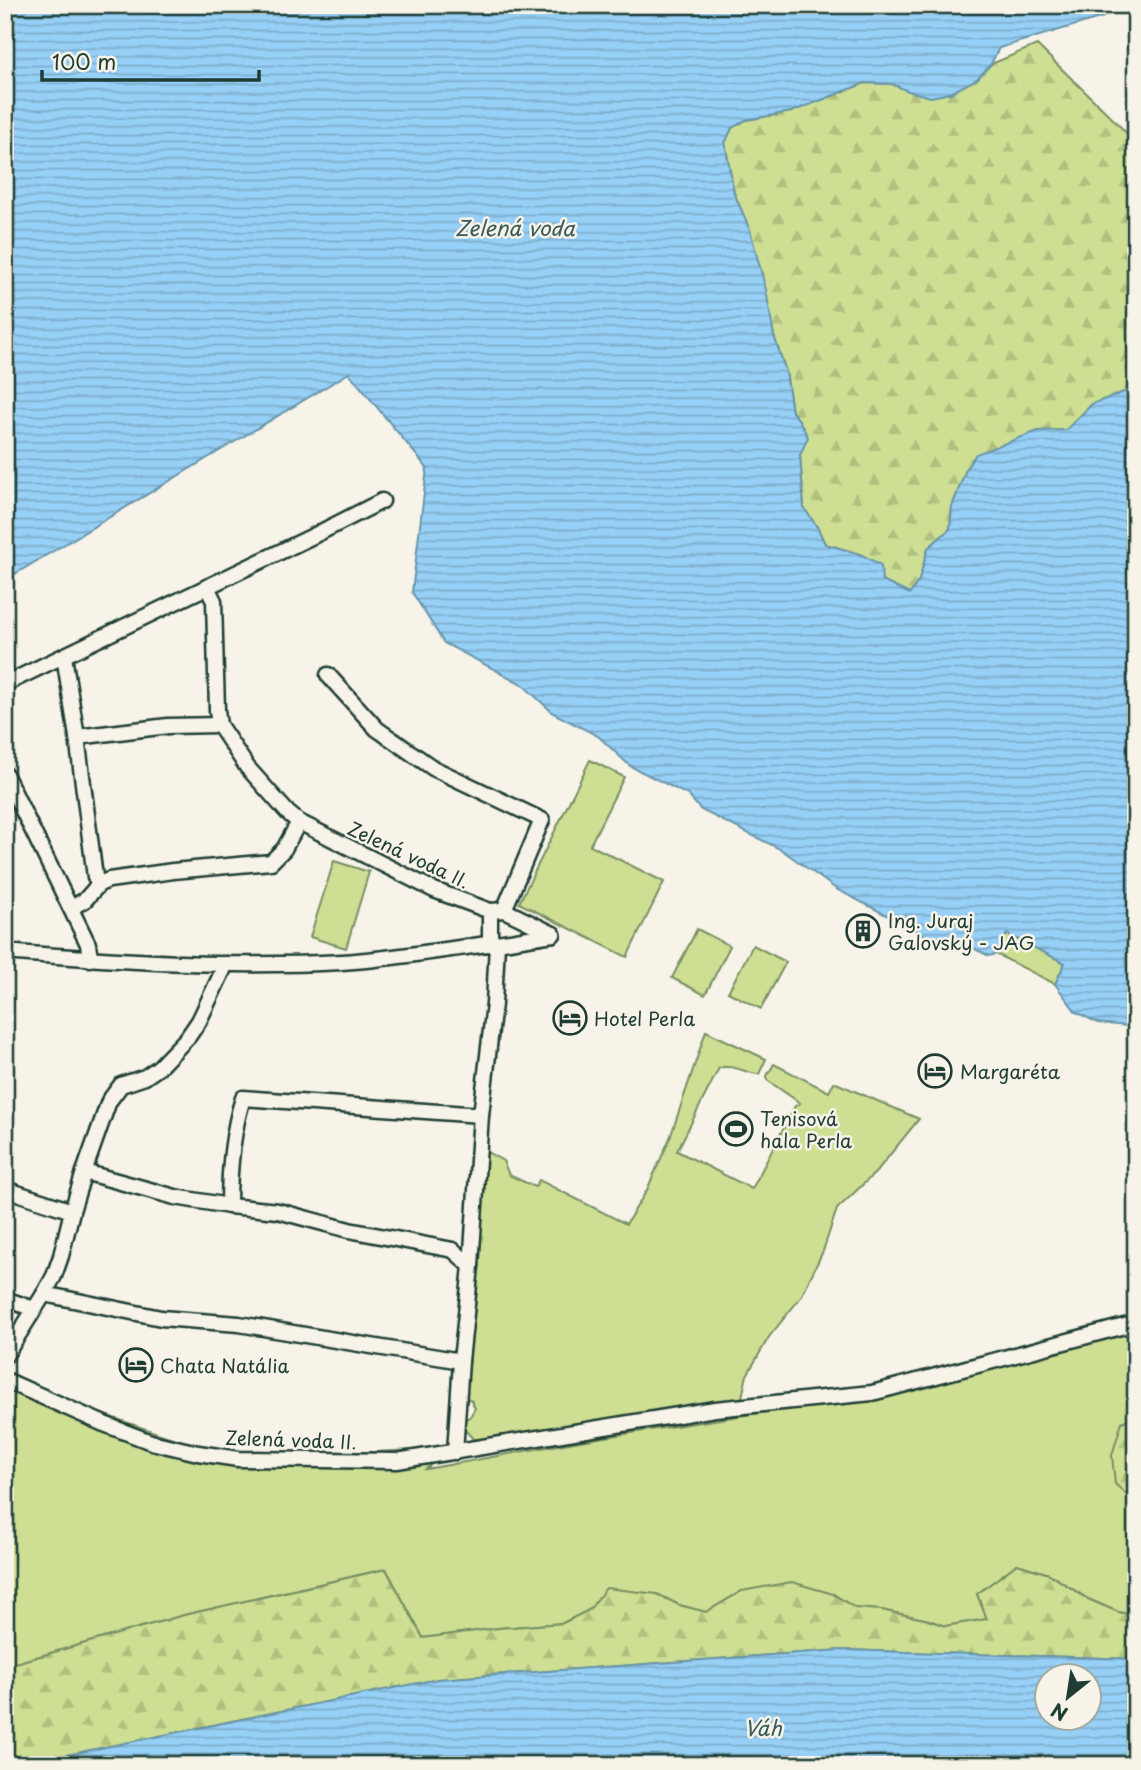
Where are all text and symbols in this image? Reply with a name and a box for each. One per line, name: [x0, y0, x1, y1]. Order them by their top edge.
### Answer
scale bar: [42, 38, 259, 82]
text: 100 m: [52, 45, 116, 77]
water label: Zelená voda: [455, 211, 576, 243]
street label: Zelená voda II.: [343, 814, 475, 894]
place label: Ing. Juraj Galovský - JAG: [888, 906, 1034, 956]
building icon: Ing. Juraj Galovský - JAG: [844, 912, 882, 950]
hotel icon: Hotel Perla: [551, 999, 589, 1037]
place label: Hotel Perla: [594, 1004, 695, 1032]
hotel icon: Margaréta: [916, 1052, 954, 1090]
place label: Margaréta: [960, 1057, 1061, 1085]
place label: Tenisová hala Perla: [760, 1104, 852, 1154]
sports icon: Tenisová hala Perla: [717, 1110, 755, 1148]
hotel icon: Chata Natália: [117, 1346, 155, 1384]
place label: Chata Natália: [160, 1351, 290, 1379]
street label: Zelená voda II.: [225, 1423, 357, 1455]
north arrow: [1032, 1662, 1102, 1732]
text: N: [1045, 1697, 1073, 1728]
water label: Váh: [744, 1711, 783, 1743]

